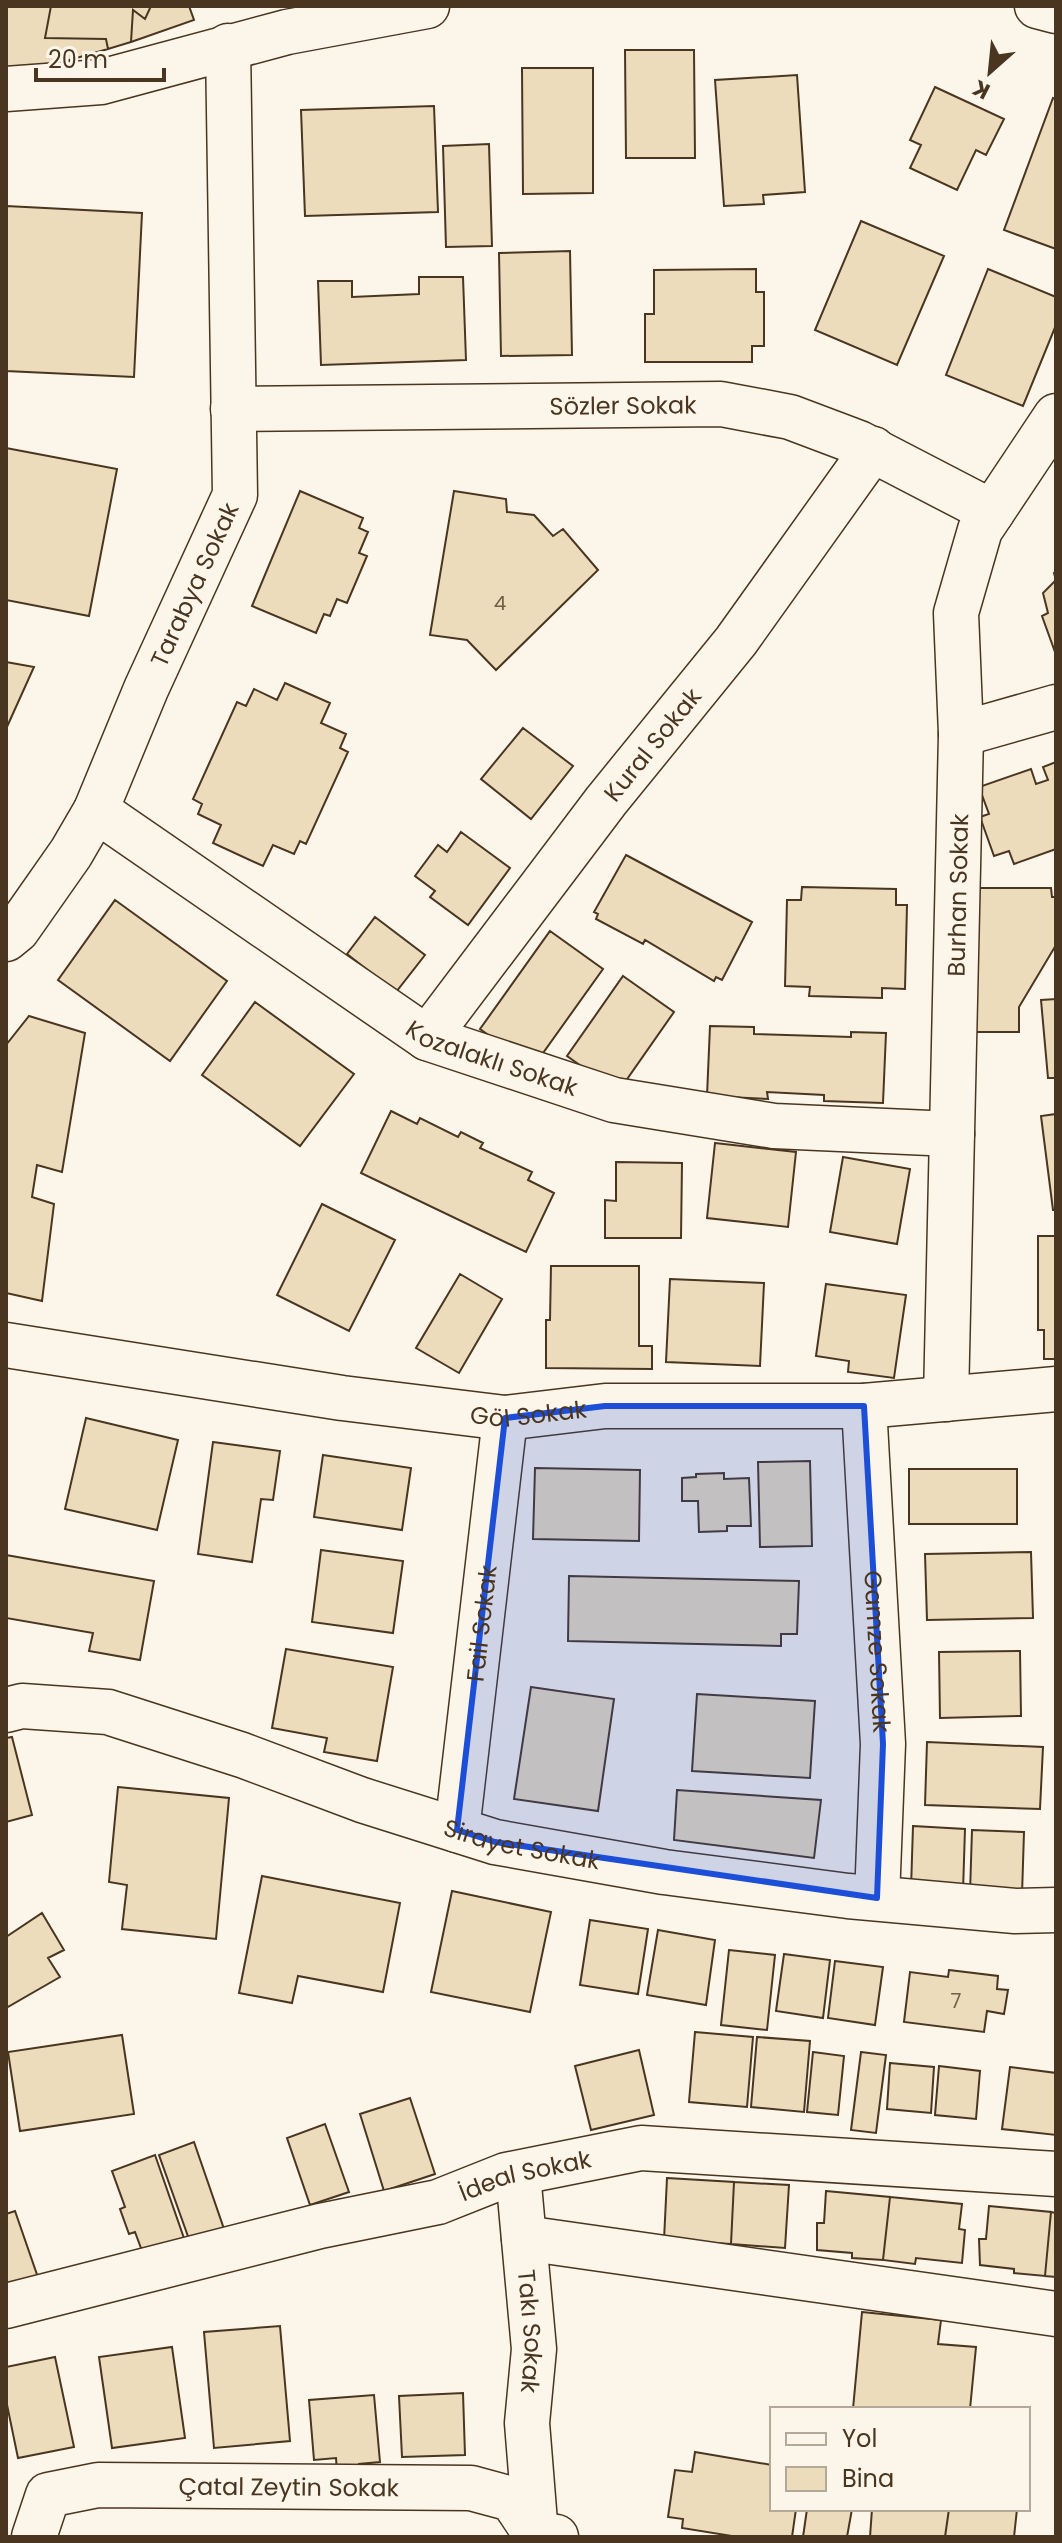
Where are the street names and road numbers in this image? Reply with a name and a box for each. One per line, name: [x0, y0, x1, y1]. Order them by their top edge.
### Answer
street label: Sözler Sokak: [549, 388, 697, 422]
street label: Tarabya Sokak: [142, 496, 246, 672]
street label: Kural Sokak: [596, 680, 709, 808]
street label: Burhan Sokak: [939, 813, 976, 977]
street label: Kozalaklı Sokak: [400, 1012, 583, 1104]
street label: Göl Sokak: [468, 1392, 589, 1434]
street label: Fail Sokak: [458, 1563, 504, 1683]
street label: Gamze Sokak: [857, 1570, 899, 1734]
street label: Sirayet Sokak: [440, 1810, 603, 1877]
street label: İdeal Sokak: [454, 2142, 595, 2209]
street label: Takı Sokak: [510, 2268, 551, 2395]
street label: Çatal Zeytin Sokak: [178, 2469, 400, 2504]

